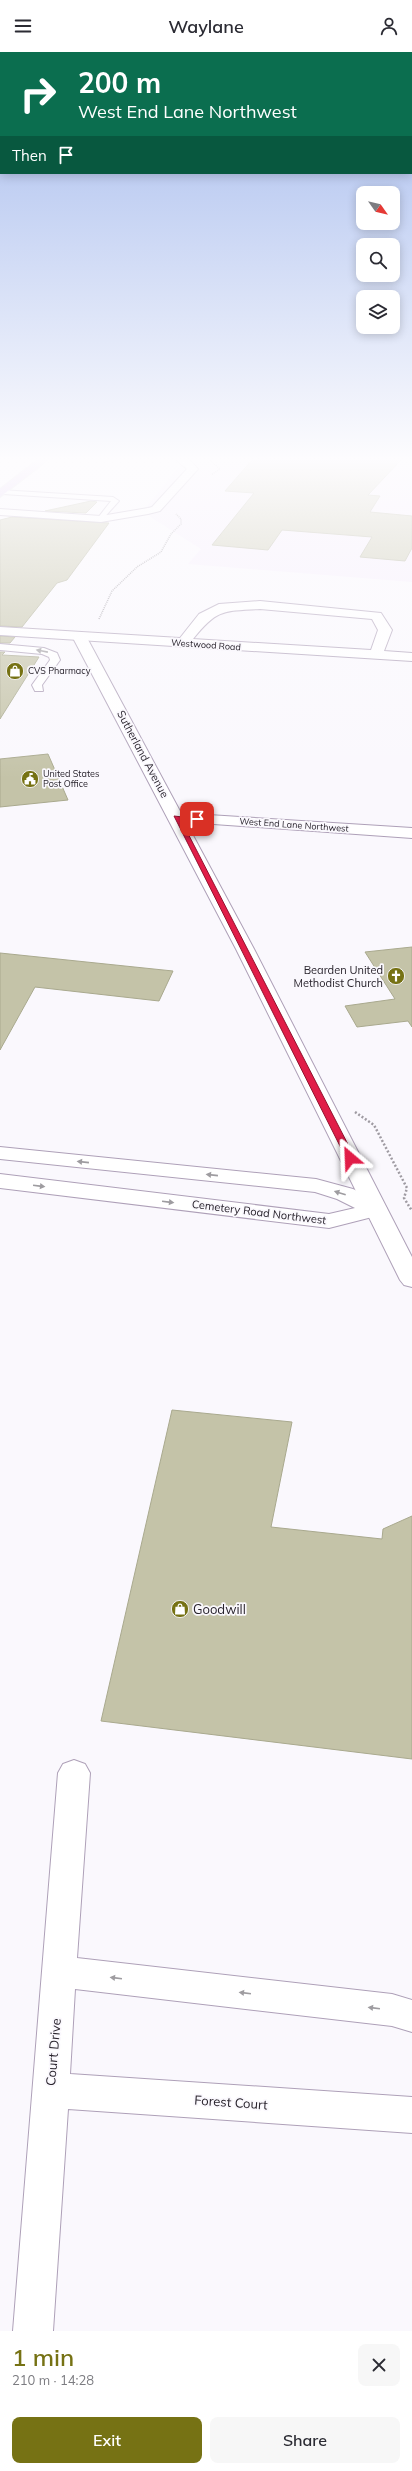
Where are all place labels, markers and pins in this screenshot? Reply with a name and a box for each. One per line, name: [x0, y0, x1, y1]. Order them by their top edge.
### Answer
shop icon: CVS Pharmacy: [5, 661, 25, 681]
place label: CVS Pharmacy: [28, 665, 91, 677]
place label: United States Post Office: [43, 768, 99, 789]
public building icon: United States Post Office: [20, 769, 40, 789]
pin: [180, 802, 214, 836]
place label: Bearden United Methodist Church: [294, 963, 383, 990]
church icon: Bearden United Methodist Church: [386, 966, 406, 986]
shop icon: Goodwill: [170, 1599, 190, 1619]
place label: Goodwill: [193, 1601, 246, 1617]

